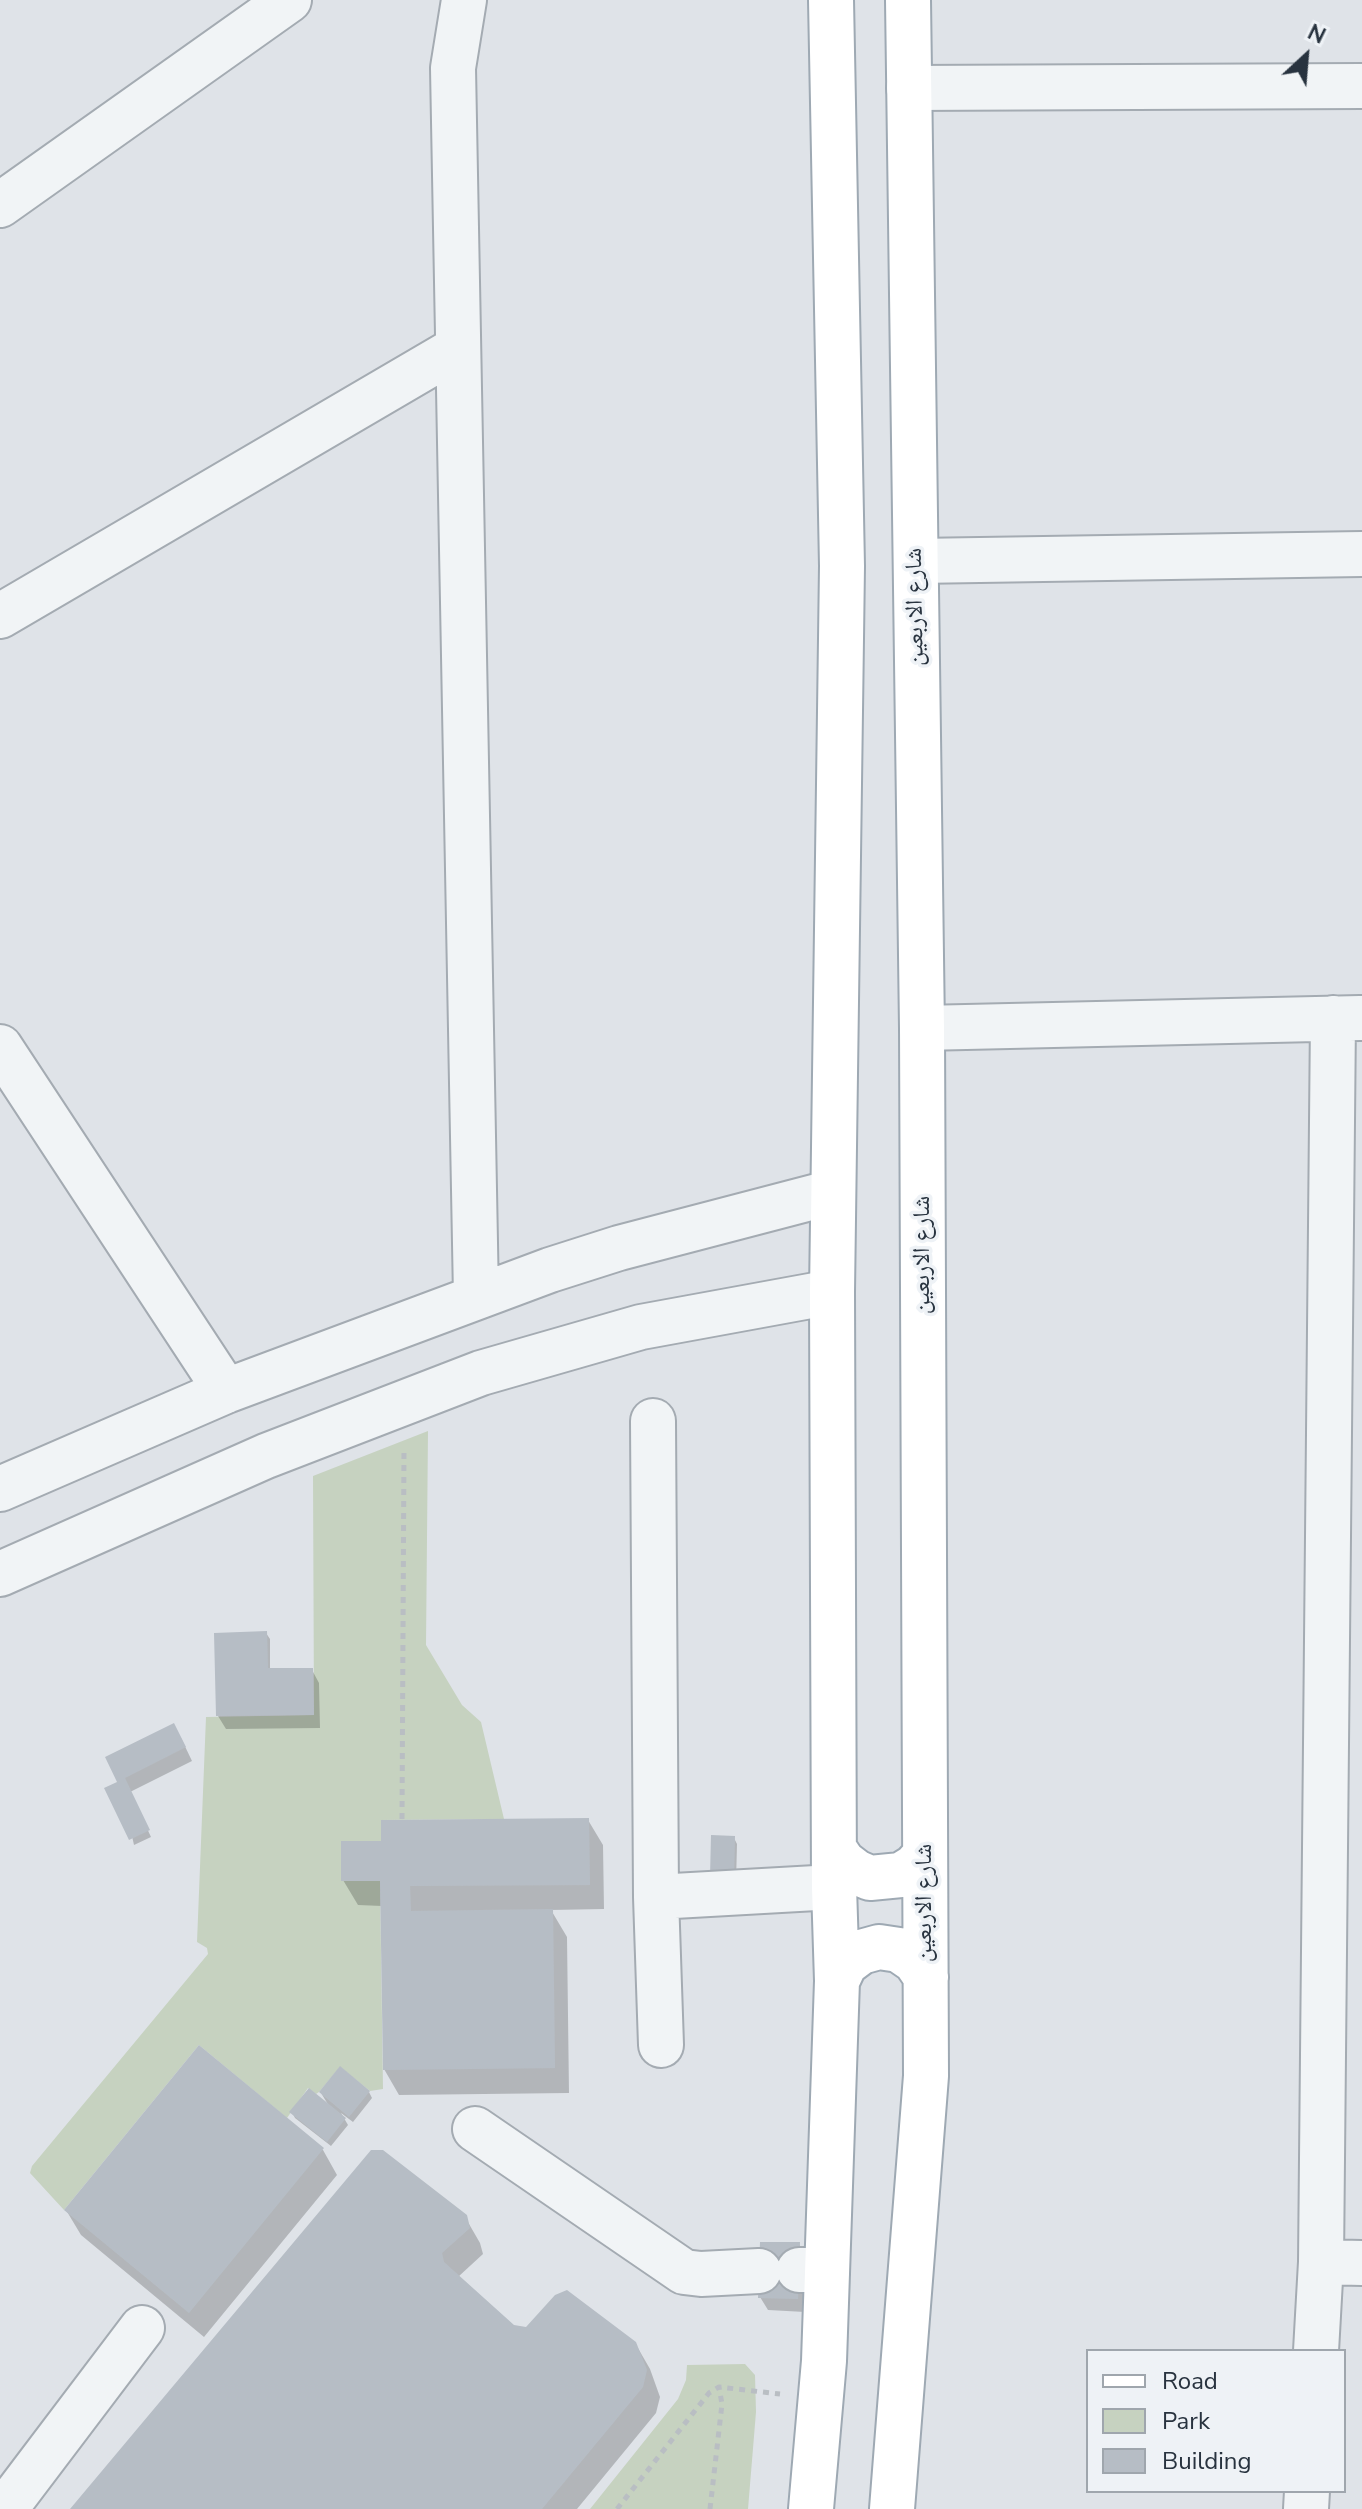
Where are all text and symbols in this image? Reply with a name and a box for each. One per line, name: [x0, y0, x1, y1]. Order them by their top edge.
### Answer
north arrow: [1266, 16, 1346, 96]
text: N: [1303, 17, 1330, 52]
street label: شارع الاربعين: [901, 548, 931, 666]
street label: شارع الاربعين: [909, 1196, 937, 1314]
street label: شارع الاربعين: [911, 1844, 939, 1962]
legend: [1086, 2349, 1346, 2493]
text: Road: [1162, 2365, 1218, 2397]
text: Park: [1162, 2405, 1210, 2437]
text: Building: [1162, 2445, 1252, 2477]

